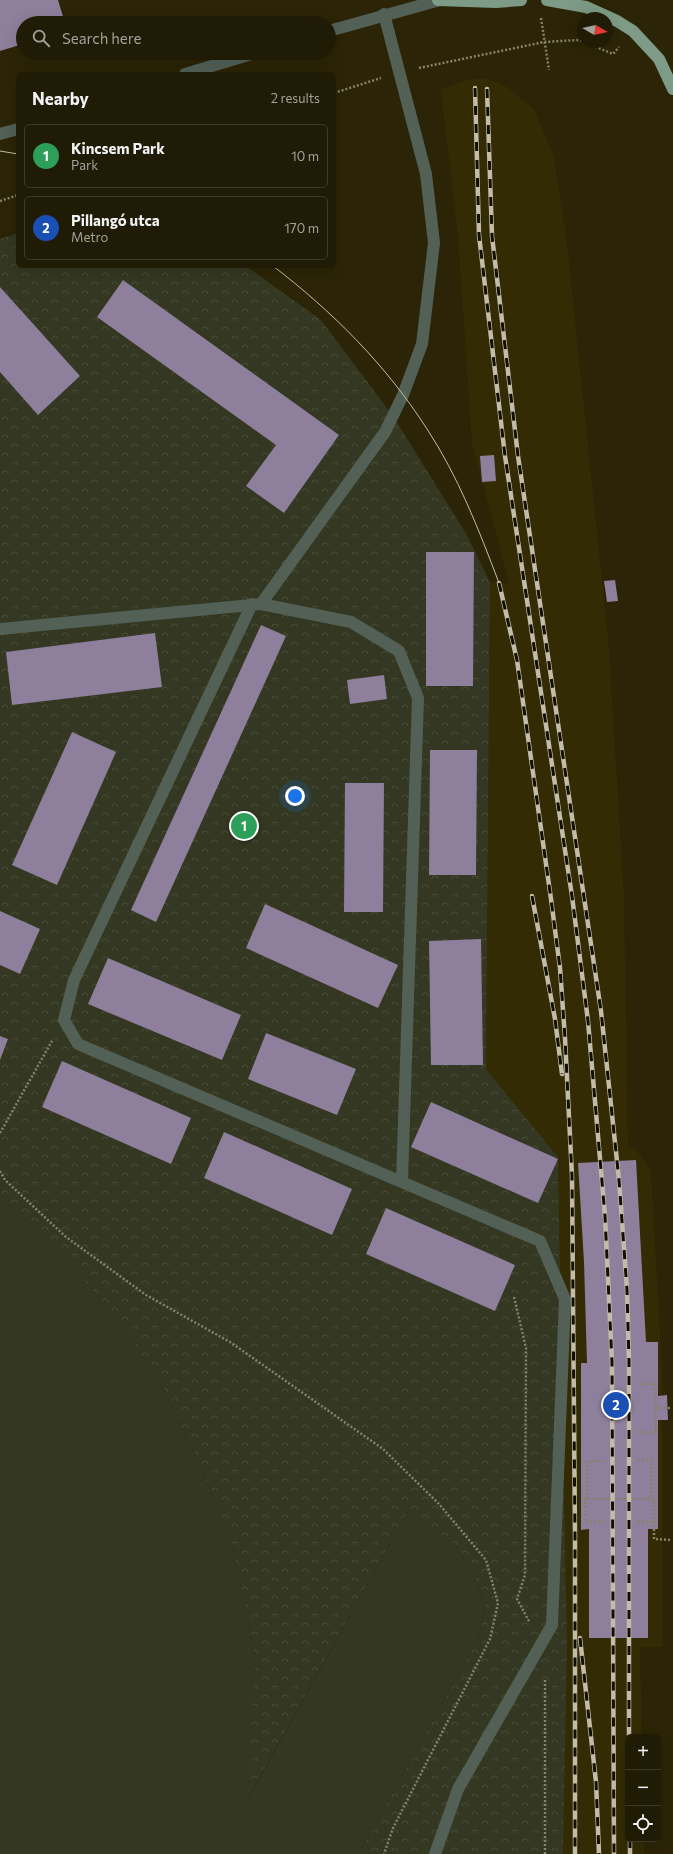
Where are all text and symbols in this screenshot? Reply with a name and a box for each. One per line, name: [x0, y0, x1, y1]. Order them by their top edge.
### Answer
north arrow: [577, 12, 613, 48]
search box: [16, 16, 336, 60]
icon: search: [30, 27, 52, 49]
text: Search here: [62, 29, 141, 47]
text: Nearby: [32, 88, 89, 109]
text: 2 results: [271, 90, 320, 106]
text: Kincsem Park: [71, 139, 165, 157]
text: 1: [43, 148, 49, 164]
text: 10 m: [291, 148, 319, 164]
text: Park: [71, 157, 98, 173]
text: Pillangó utca: [71, 211, 160, 229]
text: 2: [42, 220, 50, 236]
text: 170 m: [284, 220, 319, 236]
text: Metro: [71, 229, 108, 245]
your location: [285, 786, 305, 806]
pin: 1: [231, 811, 257, 841]
pin: 2: [603, 1390, 629, 1420]
map controls: [625, 1734, 661, 1842]
button: +: [625, 1734, 661, 1770]
button: −: [625, 1770, 661, 1806]
button: locate: [625, 1806, 661, 1842]

